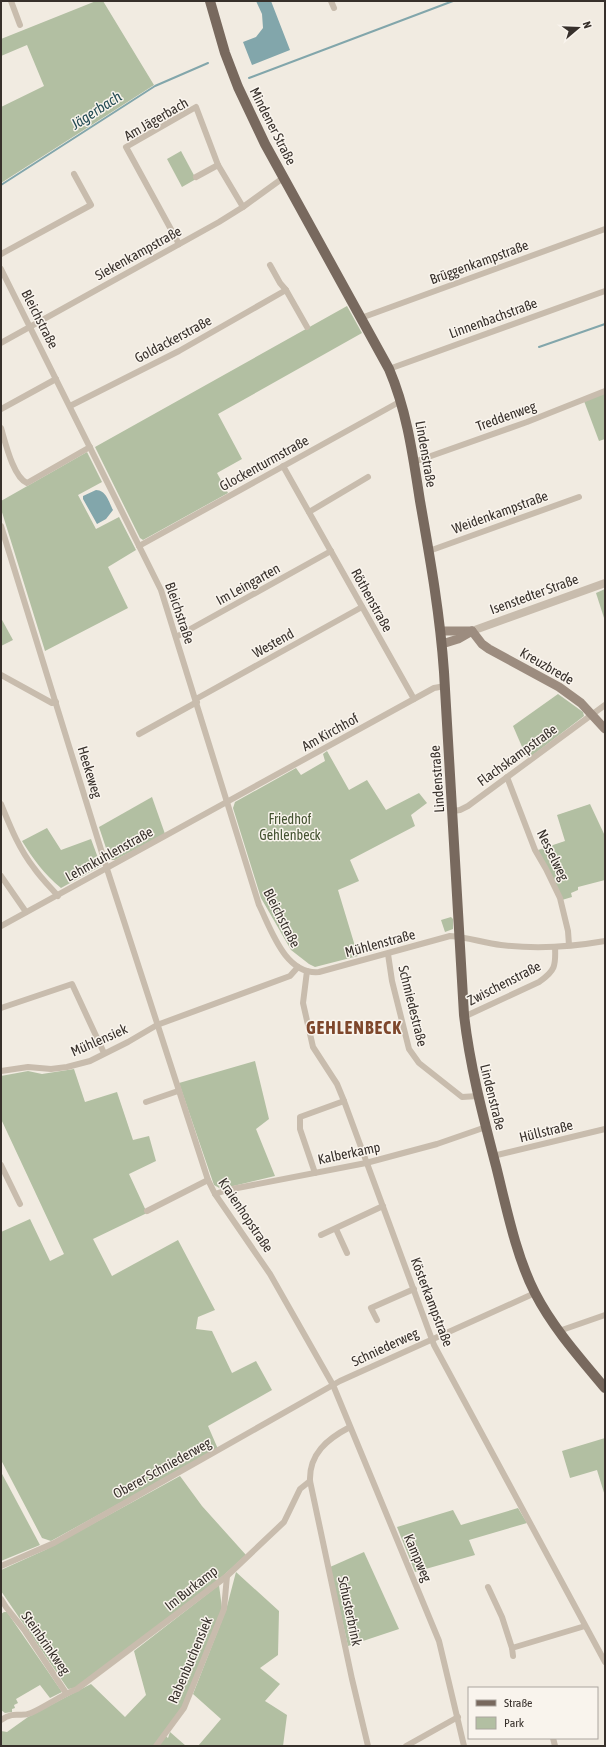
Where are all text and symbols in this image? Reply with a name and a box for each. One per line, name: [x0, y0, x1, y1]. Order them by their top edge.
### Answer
north arrow: [558, 8, 598, 48]
text: N: [581, 20, 594, 30]
street label: Mindener Straße: [247, 85, 299, 167]
water label: Jägerbach: [67, 87, 124, 133]
street label: Am Jägerbach: [121, 94, 191, 144]
street label: Siekenkampstraße: [92, 223, 184, 283]
street label: Brüggenkampstraße: [427, 237, 531, 287]
street label: Bleichstraße: [18, 287, 62, 351]
street label: Linnenbachstraße: [447, 295, 539, 341]
street label: Goldackerstraße: [132, 312, 214, 366]
street label: Treddenweg: [474, 398, 538, 434]
street label: Lindenstraße: [412, 419, 440, 489]
street label: Glockenturmstraße: [217, 432, 311, 494]
street label: Weidenkampstraße: [450, 487, 550, 537]
street label: Im Leingarten: [213, 560, 283, 608]
street label: Röthenstraße: [348, 566, 396, 634]
street label: Isenstedter Straße: [488, 571, 580, 617]
street label: Bleichstraße: [162, 580, 198, 646]
street label: Westend: [250, 625, 296, 661]
street label: Kreuzbrede: [517, 644, 577, 688]
street label: Am Kirchhof: [299, 710, 361, 754]
street label: Flachskampstraße: [474, 721, 560, 789]
street label: Heekeweg: [75, 744, 105, 800]
street label: Lindenstraße: [427, 745, 447, 813]
park label: Friedhof Gehlenbeck: [259, 811, 321, 843]
street label: Lehmkuhlenstraße: [63, 823, 155, 885]
street label: Nesselweg: [534, 827, 572, 883]
street label: Bleichstraße: [260, 886, 304, 950]
street label: Mühlenstraße: [343, 926, 417, 960]
street label: Zwischenstraße: [465, 958, 543, 1008]
street label: Schmiedestraße: [395, 964, 431, 1048]
district label: GEHLENBECK: [306, 1017, 402, 1038]
street label: Mühlensiek: [68, 1020, 130, 1060]
street label: Lindenstraße: [477, 1062, 509, 1132]
street label: Hüllstraße: [518, 1117, 574, 1145]
street label: Kalberkamp: [316, 1139, 382, 1167]
street label: Kraienhopstraße: [215, 1175, 277, 1255]
street label: Kösterkampstraße: [408, 1255, 456, 1349]
street label: Schniederweg: [349, 1325, 421, 1369]
street label: Oberer Schniederweg: [110, 1434, 214, 1502]
street label: Kampweg: [401, 1532, 435, 1584]
street label: Im Burkamp: [161, 1562, 221, 1614]
street label: Schusterbrink: [335, 1575, 365, 1647]
street label: Steinbrinkweg: [18, 1608, 74, 1678]
street label: Rabenbuchensiek: [165, 1614, 215, 1706]
legend: [468, 1687, 598, 1739]
text: Straße: [504, 1696, 532, 1710]
text: Park: [504, 1716, 525, 1730]

